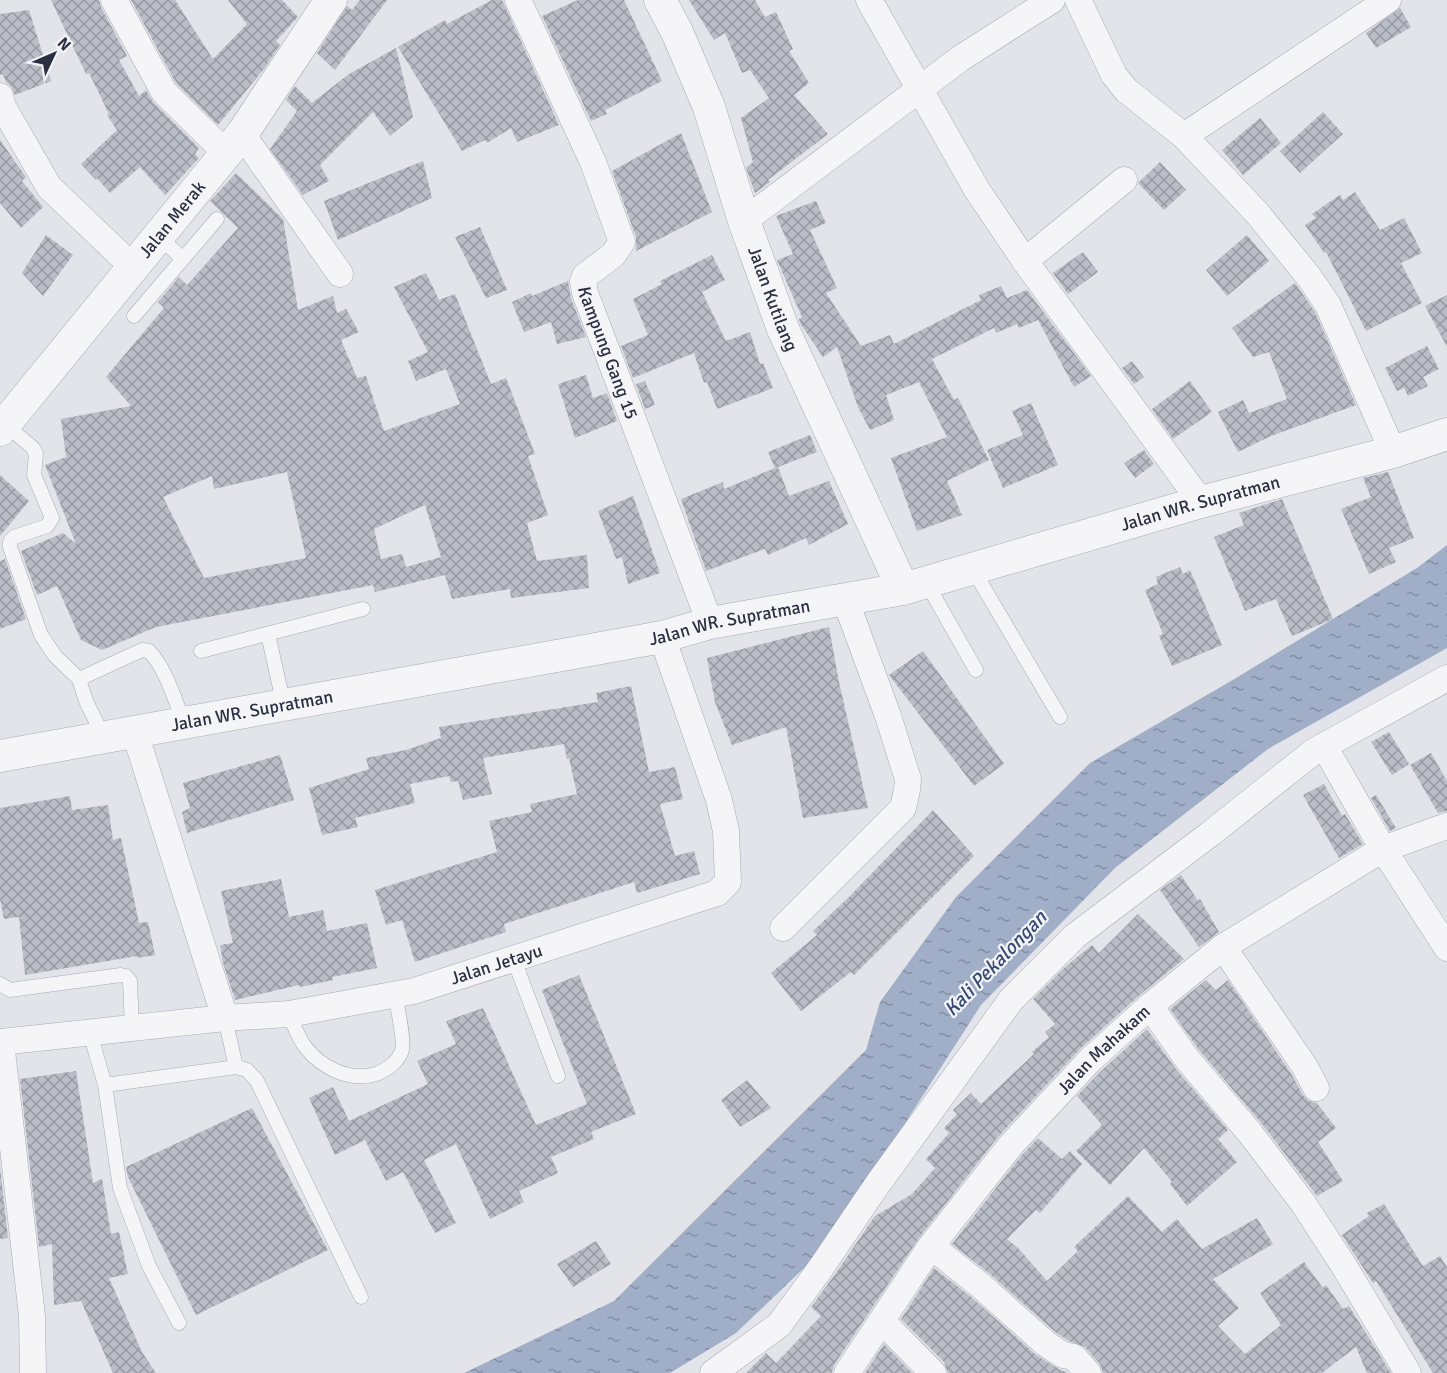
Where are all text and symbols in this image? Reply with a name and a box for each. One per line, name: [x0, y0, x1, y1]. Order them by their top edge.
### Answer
north arrow: [24, 24, 84, 84]
text: N: [53, 33, 75, 55]
street label: Jalan Merak: [134, 176, 210, 262]
street label: Jalan Kutilang: [743, 243, 803, 355]
street label: Kampung Gang 15: [573, 285, 643, 422]
street label: Jalan WR. Supratman: [1118, 471, 1282, 536]
street label: Jalan WR. Supratman: [647, 595, 812, 650]
street label: Jalan WR. Supratman: [169, 685, 335, 736]
water label: Kali Pekalongan: [939, 905, 1053, 1021]
street label: Jalan Jetayu: [447, 939, 545, 990]
street label: Jalan Mahakam: [1052, 1000, 1155, 1099]

